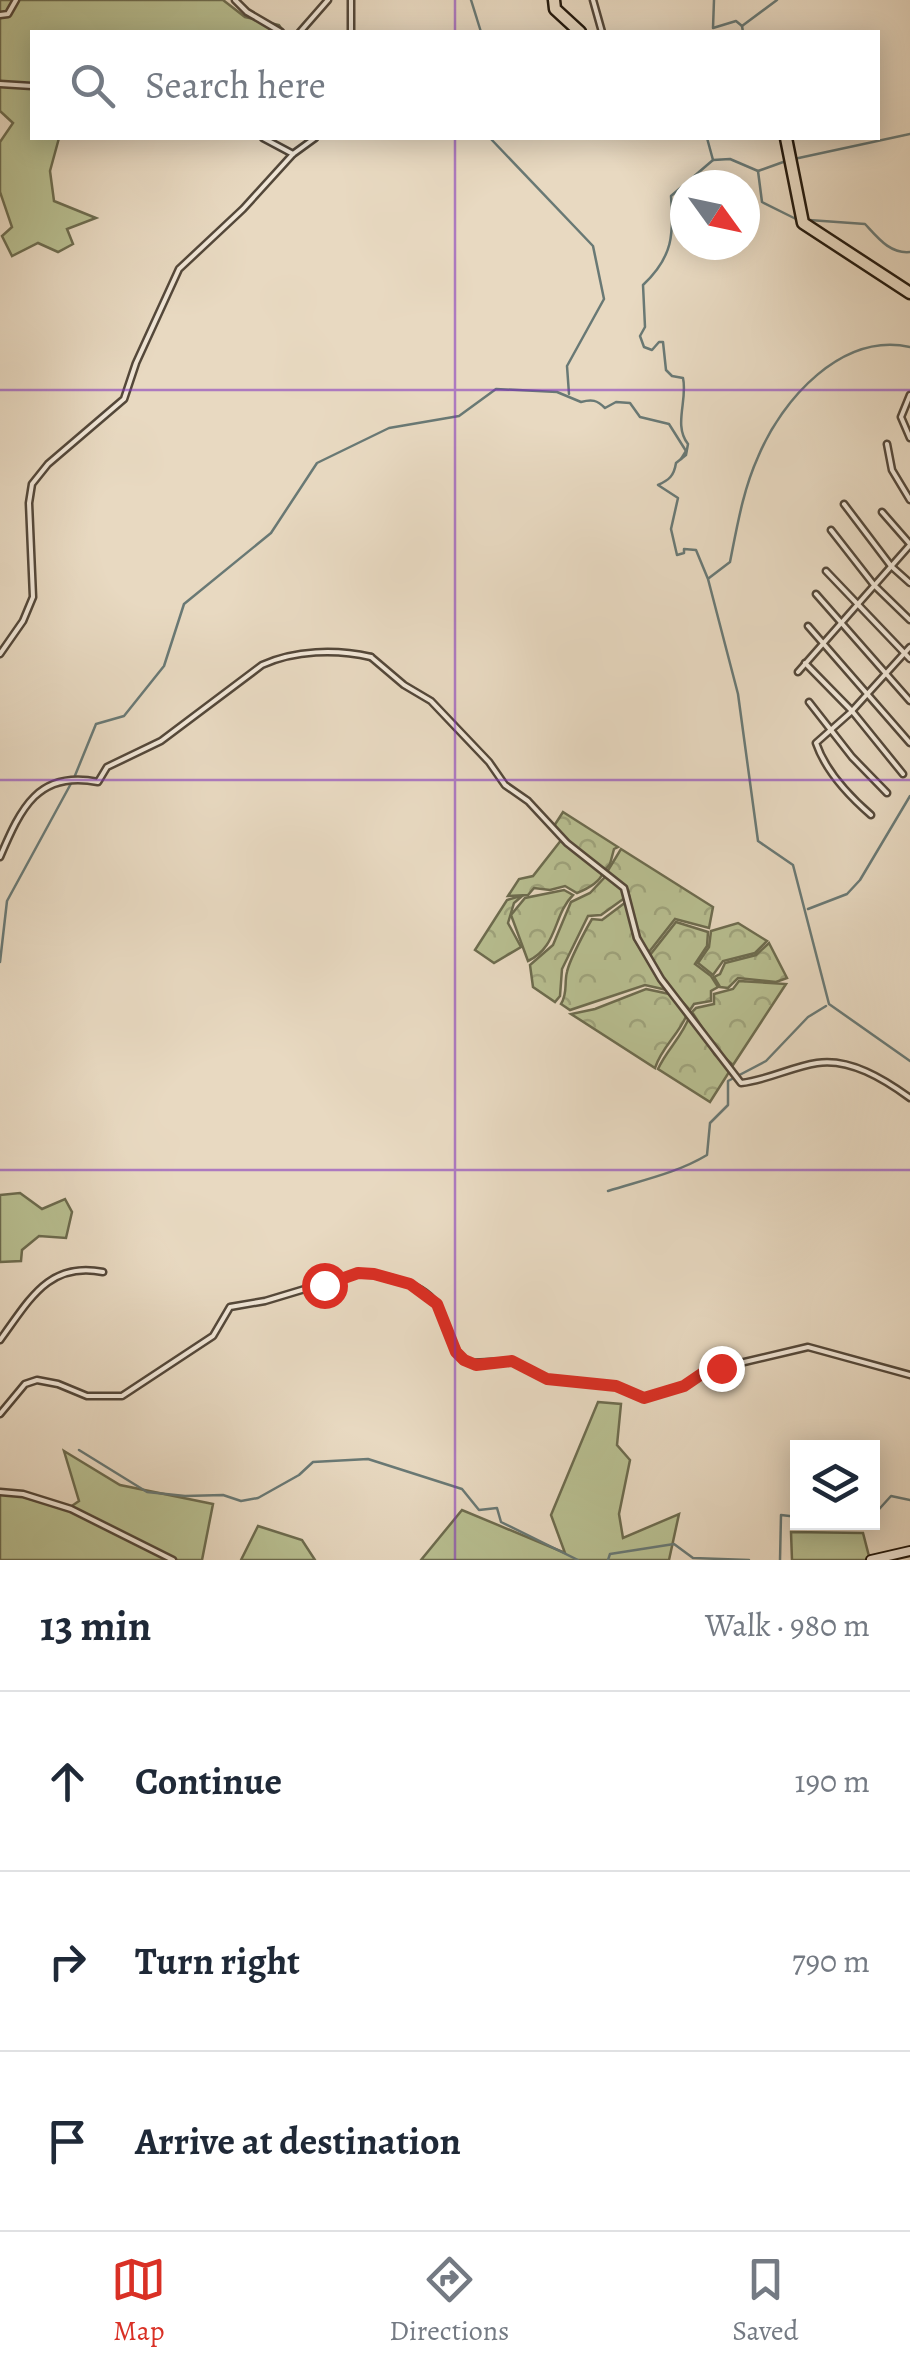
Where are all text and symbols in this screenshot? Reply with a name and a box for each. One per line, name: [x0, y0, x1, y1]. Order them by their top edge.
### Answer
search box: [30, 30, 880, 140]
icon: search: [65, 58, 120, 113]
text: Search here: [145, 59, 326, 111]
north arrow: [670, 170, 760, 260]
route start: [302, 1263, 348, 1309]
route end: [699, 1346, 745, 1392]
map controls: [790, 1440, 880, 1530]
button: layers: [790, 1440, 880, 1530]
text: 13 min: [40, 1597, 151, 1654]
text: Walk · 980 m: [705, 1603, 870, 1647]
icon: ahead: [40, 1754, 95, 1809]
text: Continue: [135, 1755, 282, 1807]
text: 190 m: [794, 1759, 870, 1803]
icon: right: [40, 1934, 95, 1989]
text: Turn right: [135, 1935, 300, 1987]
text: 790 m: [792, 1939, 870, 1983]
icon: arrive: [40, 2114, 95, 2169]
text: Arrive at destination: [135, 2115, 461, 2167]
tab: Map: [111, 2252, 166, 2350]
tab: Directions: [389, 2252, 509, 2350]
tab: Saved: [732, 2252, 799, 2350]

